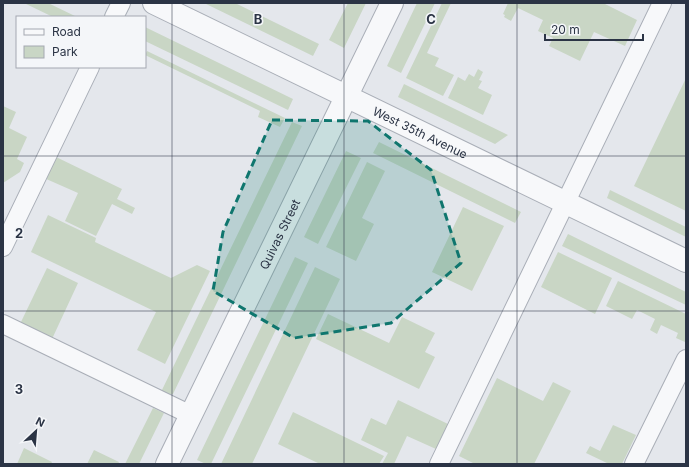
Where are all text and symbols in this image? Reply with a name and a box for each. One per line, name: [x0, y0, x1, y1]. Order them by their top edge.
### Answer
text: B: [254, 11, 263, 27]
text: C: [426, 11, 436, 27]
legend: [16, 16, 146, 68]
scale bar: [545, 16, 643, 42]
text: 20 m: [551, 22, 580, 37]
text: Road: [52, 24, 81, 39]
text: Park: [52, 44, 78, 59]
street label: West 35th Avenue: [371, 103, 470, 161]
street label: Quivas Street: [256, 196, 303, 271]
text: 2: [15, 225, 23, 241]
text: 3: [15, 381, 23, 397]
north arrow: [16, 411, 56, 451]
text: N: [34, 414, 47, 430]

